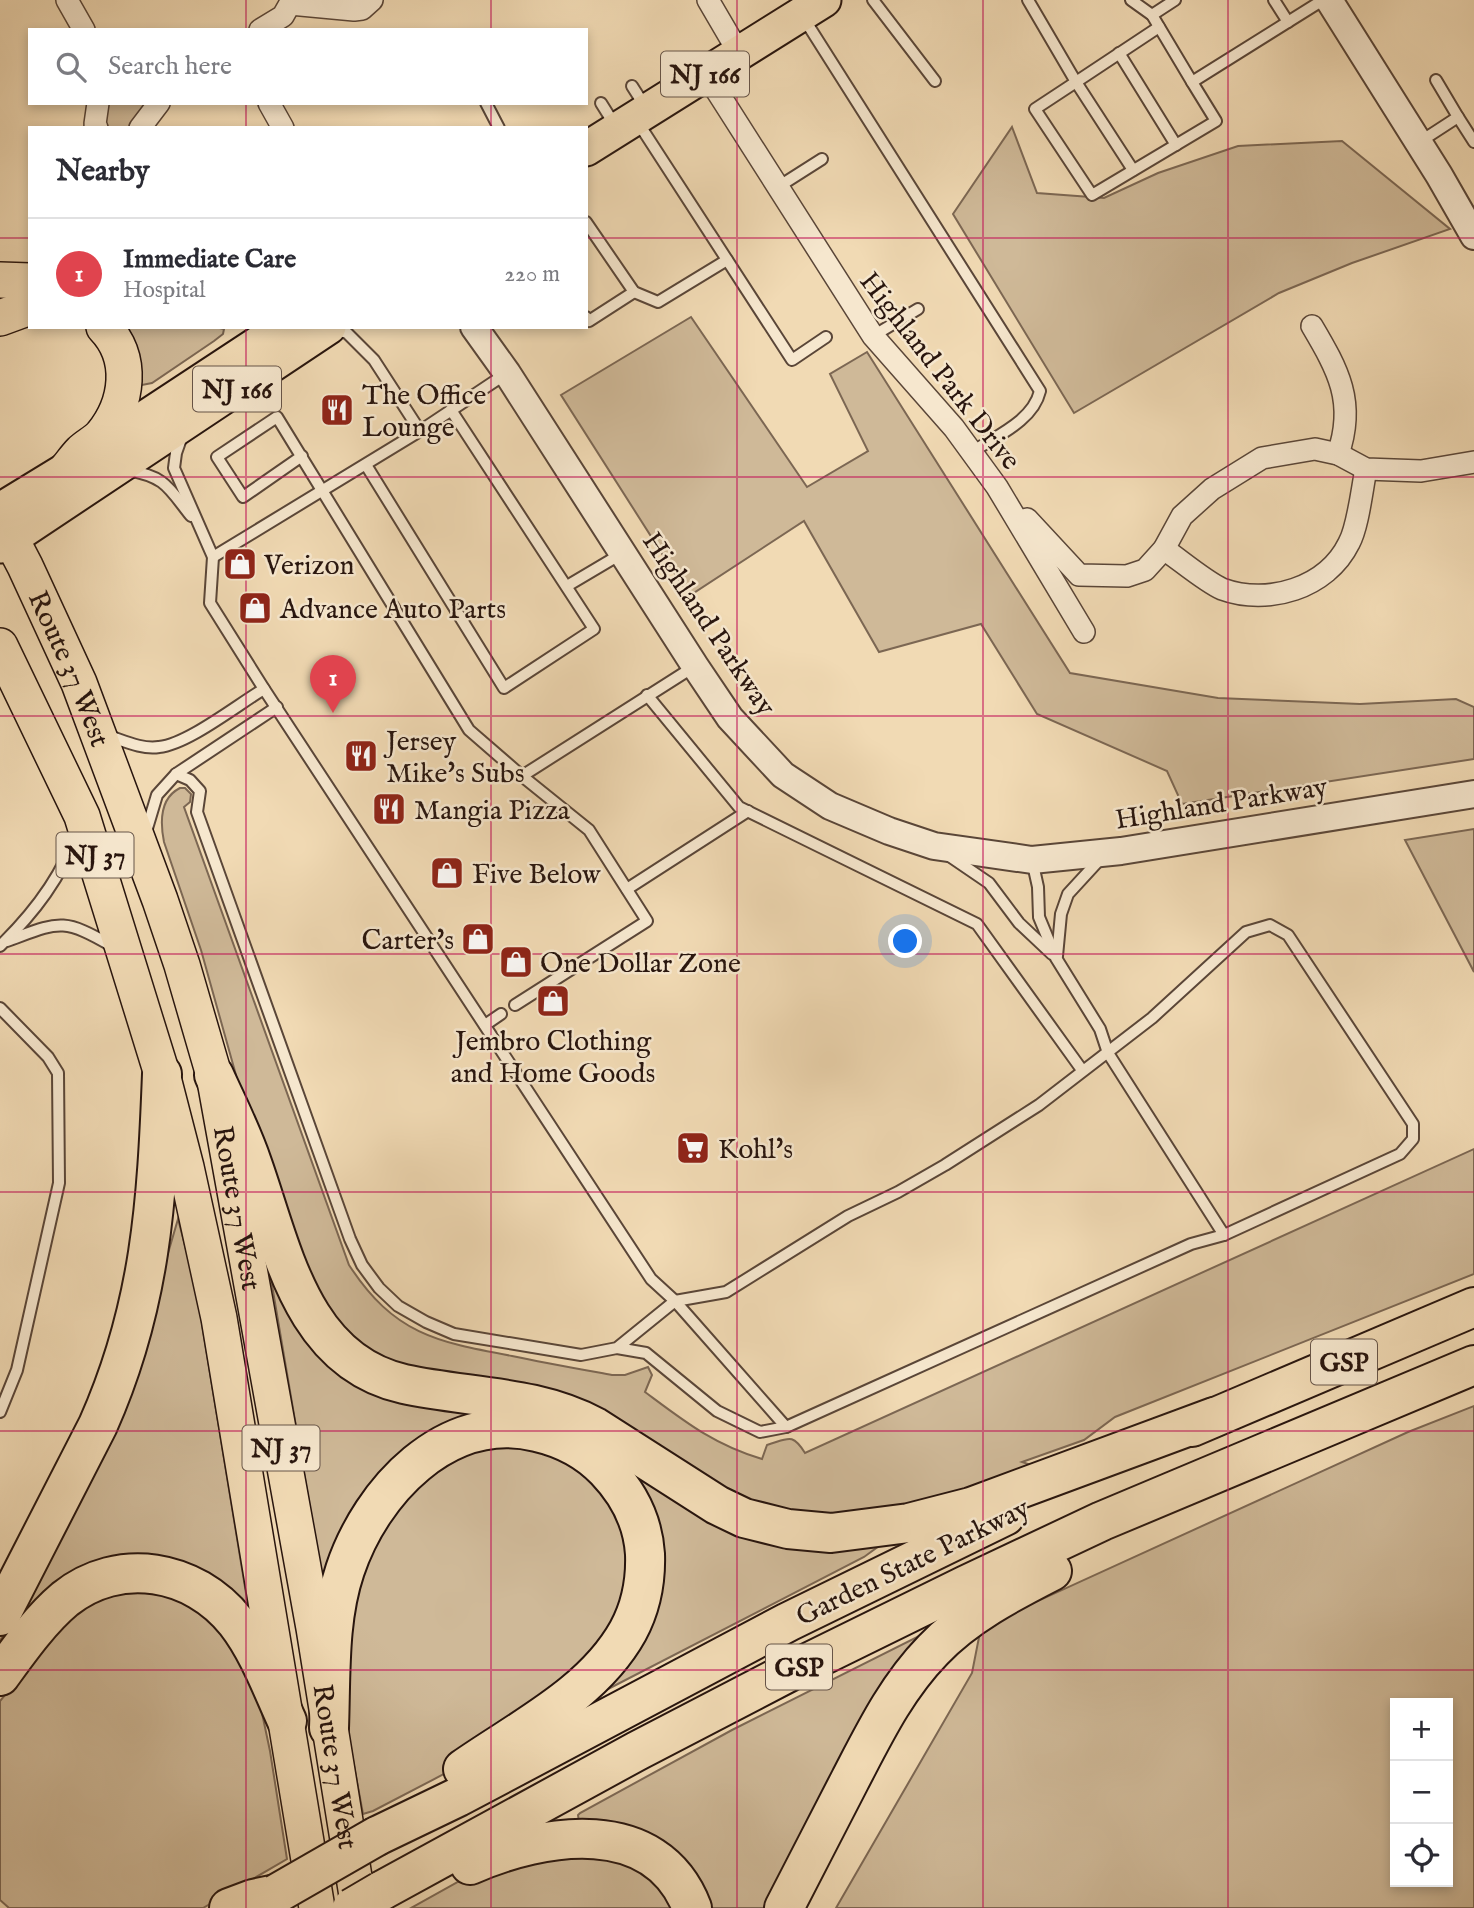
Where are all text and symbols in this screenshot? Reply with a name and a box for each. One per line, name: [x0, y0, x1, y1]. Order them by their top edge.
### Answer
search box: [28, 28, 588, 105]
icon: search: [52, 48, 90, 86]
text: Search here: [108, 50, 232, 83]
road number: NJ 166: [661, 52, 749, 96]
text: Nearby: [56, 153, 149, 191]
text: Immediate Care: [123, 243, 296, 276]
text: 1: [75, 260, 83, 289]
text: 220 m: [504, 260, 560, 289]
street label: Highland Park Drive: [851, 265, 1027, 478]
text: Hospital: [123, 276, 205, 305]
road number: NJ 166: [193, 366, 281, 412]
place label: The Office Lounge: [362, 379, 486, 446]
restaurant icon: The Office Lounge: [318, 391, 356, 429]
street label: Highland Parkway: [633, 526, 783, 723]
shop icon: Verizon: [221, 545, 259, 583]
place label: Verizon: [263, 549, 354, 584]
street label: Route 37 West: [19, 586, 116, 752]
shop icon: Advance Auto Parts: [236, 589, 274, 627]
place label: Advance Auto Parts: [279, 593, 506, 628]
pin: 1: [310, 655, 356, 713]
place label: Jersey Mike's Subs: [383, 725, 525, 792]
restaurant icon: Jersey Mike's Subs: [342, 737, 380, 775]
street label: Highland Parkway: [1113, 770, 1330, 839]
restaurant icon: Mangia Pizza: [370, 790, 408, 828]
place label: Mangia Pizza: [414, 794, 571, 829]
road number: NJ 37: [56, 832, 134, 877]
shop icon: Five Below: [428, 854, 466, 892]
place label: Five Below: [472, 858, 601, 893]
shop icon: Carter's: [459, 920, 497, 958]
place label: Carter's: [361, 924, 454, 959]
your location: [888, 924, 922, 958]
shop icon: One Dollar Zone: [497, 943, 535, 981]
place label: One Dollar Zone: [540, 947, 741, 982]
shop icon: Jembro Clothing and Home Goods: [534, 982, 572, 1020]
place label: Jembro Clothing and Home Goods: [451, 1025, 655, 1092]
street label: Route 37 West: [204, 1123, 268, 1294]
supermarket icon: Kohl's: [674, 1129, 712, 1167]
place label: Kohl's: [718, 1133, 793, 1168]
road number: GSP: [1311, 1340, 1377, 1385]
road number: NJ 37: [243, 1426, 320, 1470]
street label: Garden State Parkway: [791, 1492, 1036, 1635]
road number: GSP: [766, 1644, 832, 1690]
street label: Route 37 West: [303, 1682, 364, 1852]
map controls: [1390, 1698, 1453, 1887]
button: +: [1390, 1698, 1453, 1761]
button: −: [1390, 1761, 1453, 1824]
button: locate: [1390, 1824, 1453, 1887]

